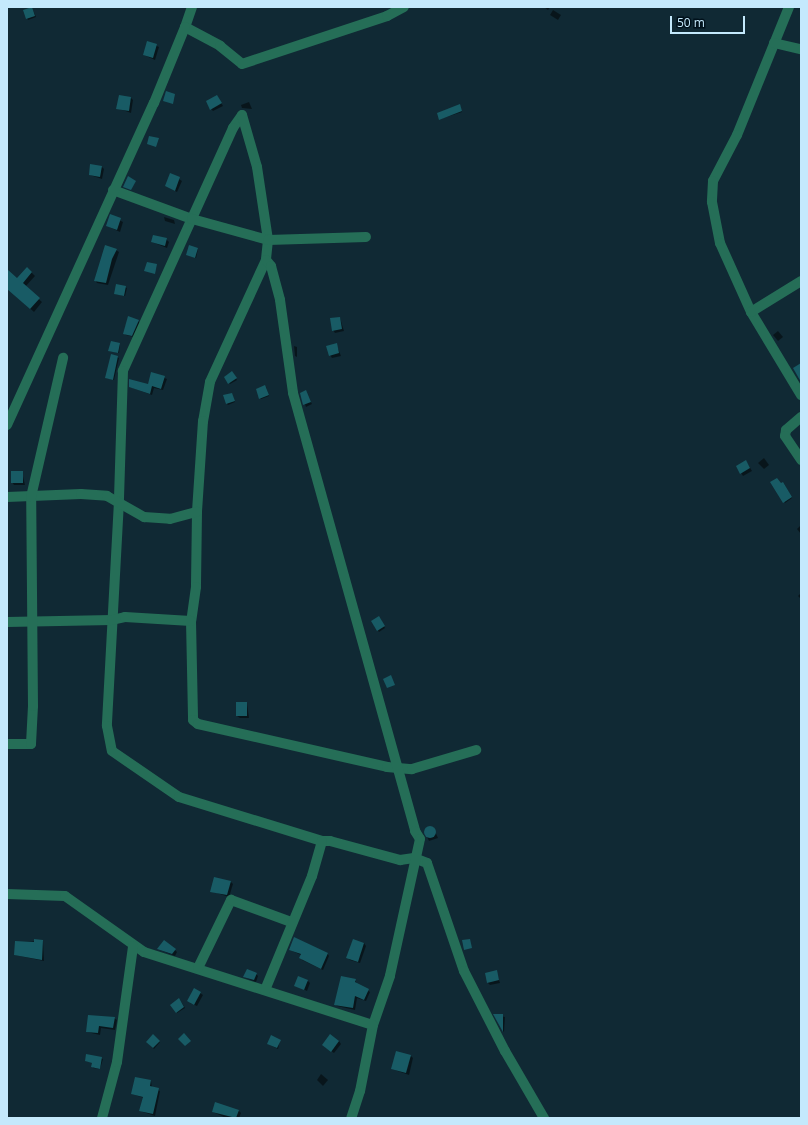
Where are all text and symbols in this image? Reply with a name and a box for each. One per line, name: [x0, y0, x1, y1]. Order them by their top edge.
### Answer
scale bar: [672, 8, 747, 34]
text: 50 m: [677, 14, 705, 31]

